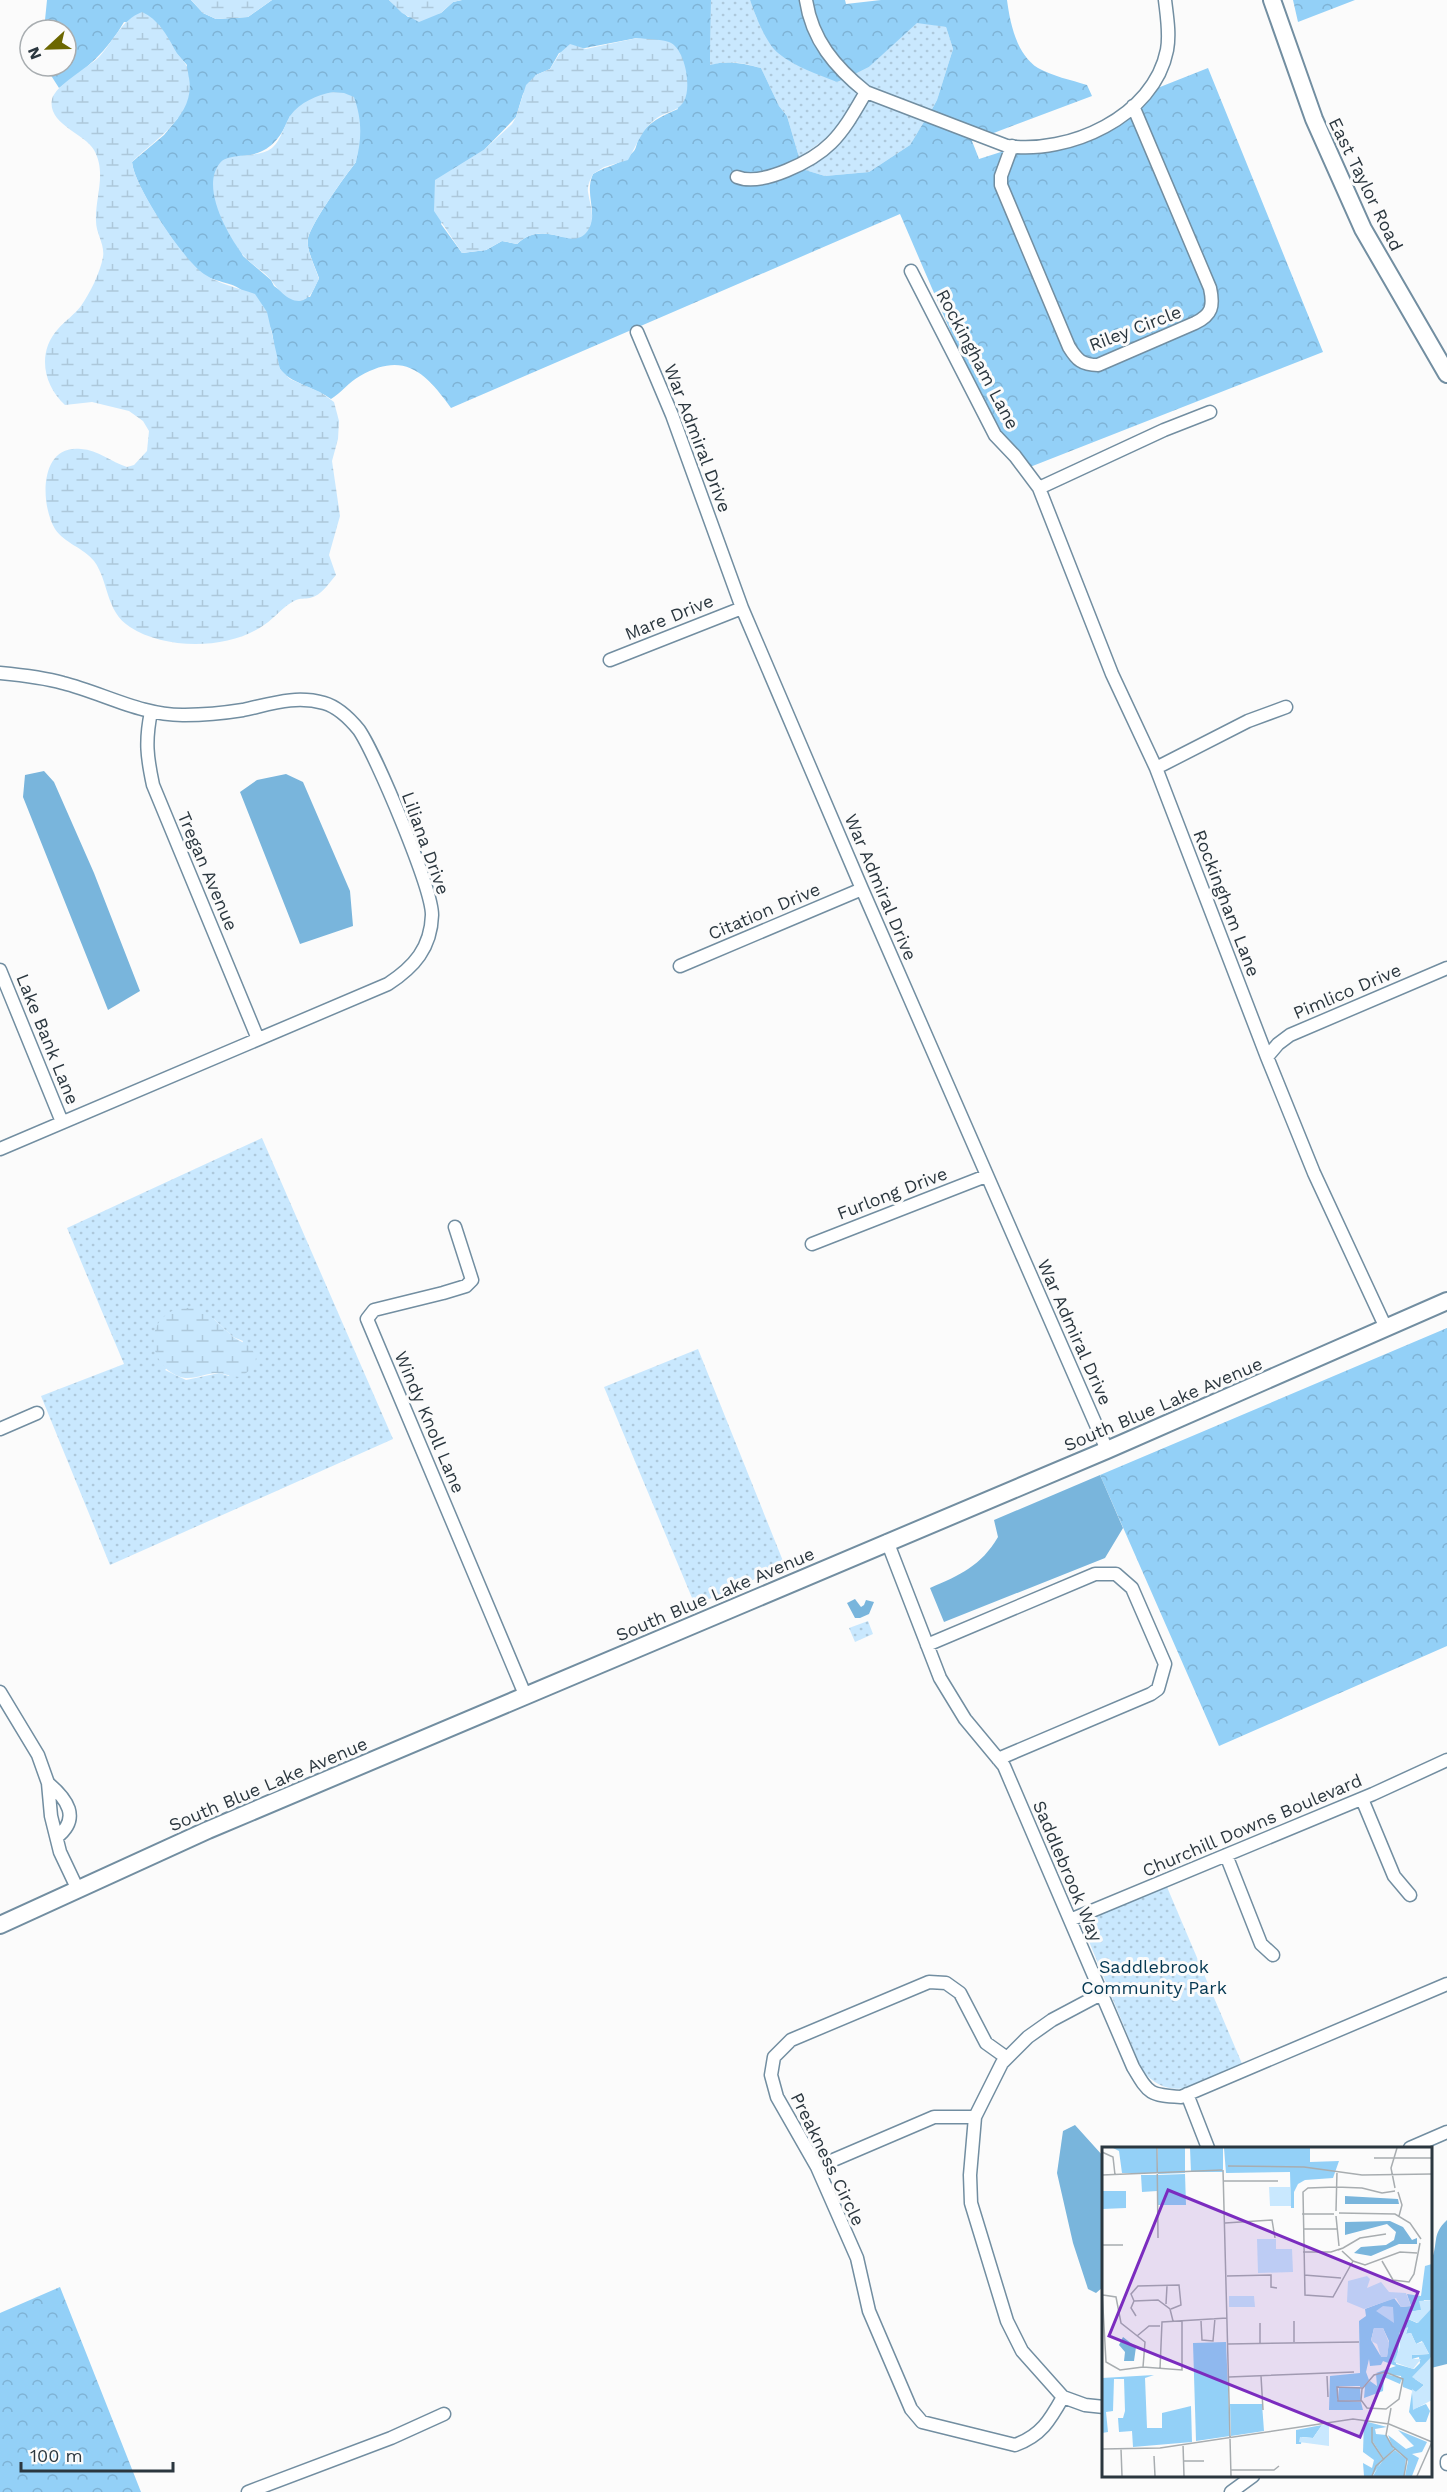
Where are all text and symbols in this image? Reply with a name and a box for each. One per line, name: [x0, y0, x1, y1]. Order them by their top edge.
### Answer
north arrow: [18, 18, 78, 78]
text: N: [24, 44, 46, 62]
street label: East Taylor Road: [1325, 114, 1407, 254]
street label: Rockingham Lane: [932, 285, 1024, 433]
street label: Riley Circle: [1086, 301, 1184, 355]
street label: War Admiral Drive: [660, 361, 736, 515]
street label: Mare Drive: [622, 590, 716, 644]
street label: Liliana Drive: [398, 789, 454, 897]
street label: Tregan Avenue: [174, 808, 242, 934]
street label: War Admiral Drive: [841, 811, 921, 963]
street label: Rockingham Lane: [1189, 827, 1265, 979]
street label: Citation Drive: [705, 878, 823, 944]
street label: Pimlico Drive: [1290, 959, 1404, 1023]
street label: Lake Bank Lane: [12, 971, 84, 1107]
street label: Furlong Drive: [834, 1162, 950, 1224]
street label: War Admiral Drive: [1033, 1256, 1117, 1408]
street label: Windy Knoll Lane: [391, 1348, 469, 1496]
street label: South Blue Lake Avenue: [1061, 1353, 1265, 1455]
street label: South Blue Lake Avenue: [613, 1543, 817, 1645]
street label: South Blue Lake Avenue: [166, 1733, 370, 1835]
street label: Churchill Downs Boulevard: [1139, 1769, 1365, 1881]
street label: Saddlebrook Way: [1029, 1797, 1107, 1945]
park label: Saddlebrook Community Park: [1081, 1956, 1227, 1998]
street label: Preakness Circle: [787, 2089, 869, 2229]
inset map: [1102, 2147, 1432, 2477]
scale bar: [21, 2435, 172, 2473]
text: 100 m: [30, 2445, 83, 2466]

